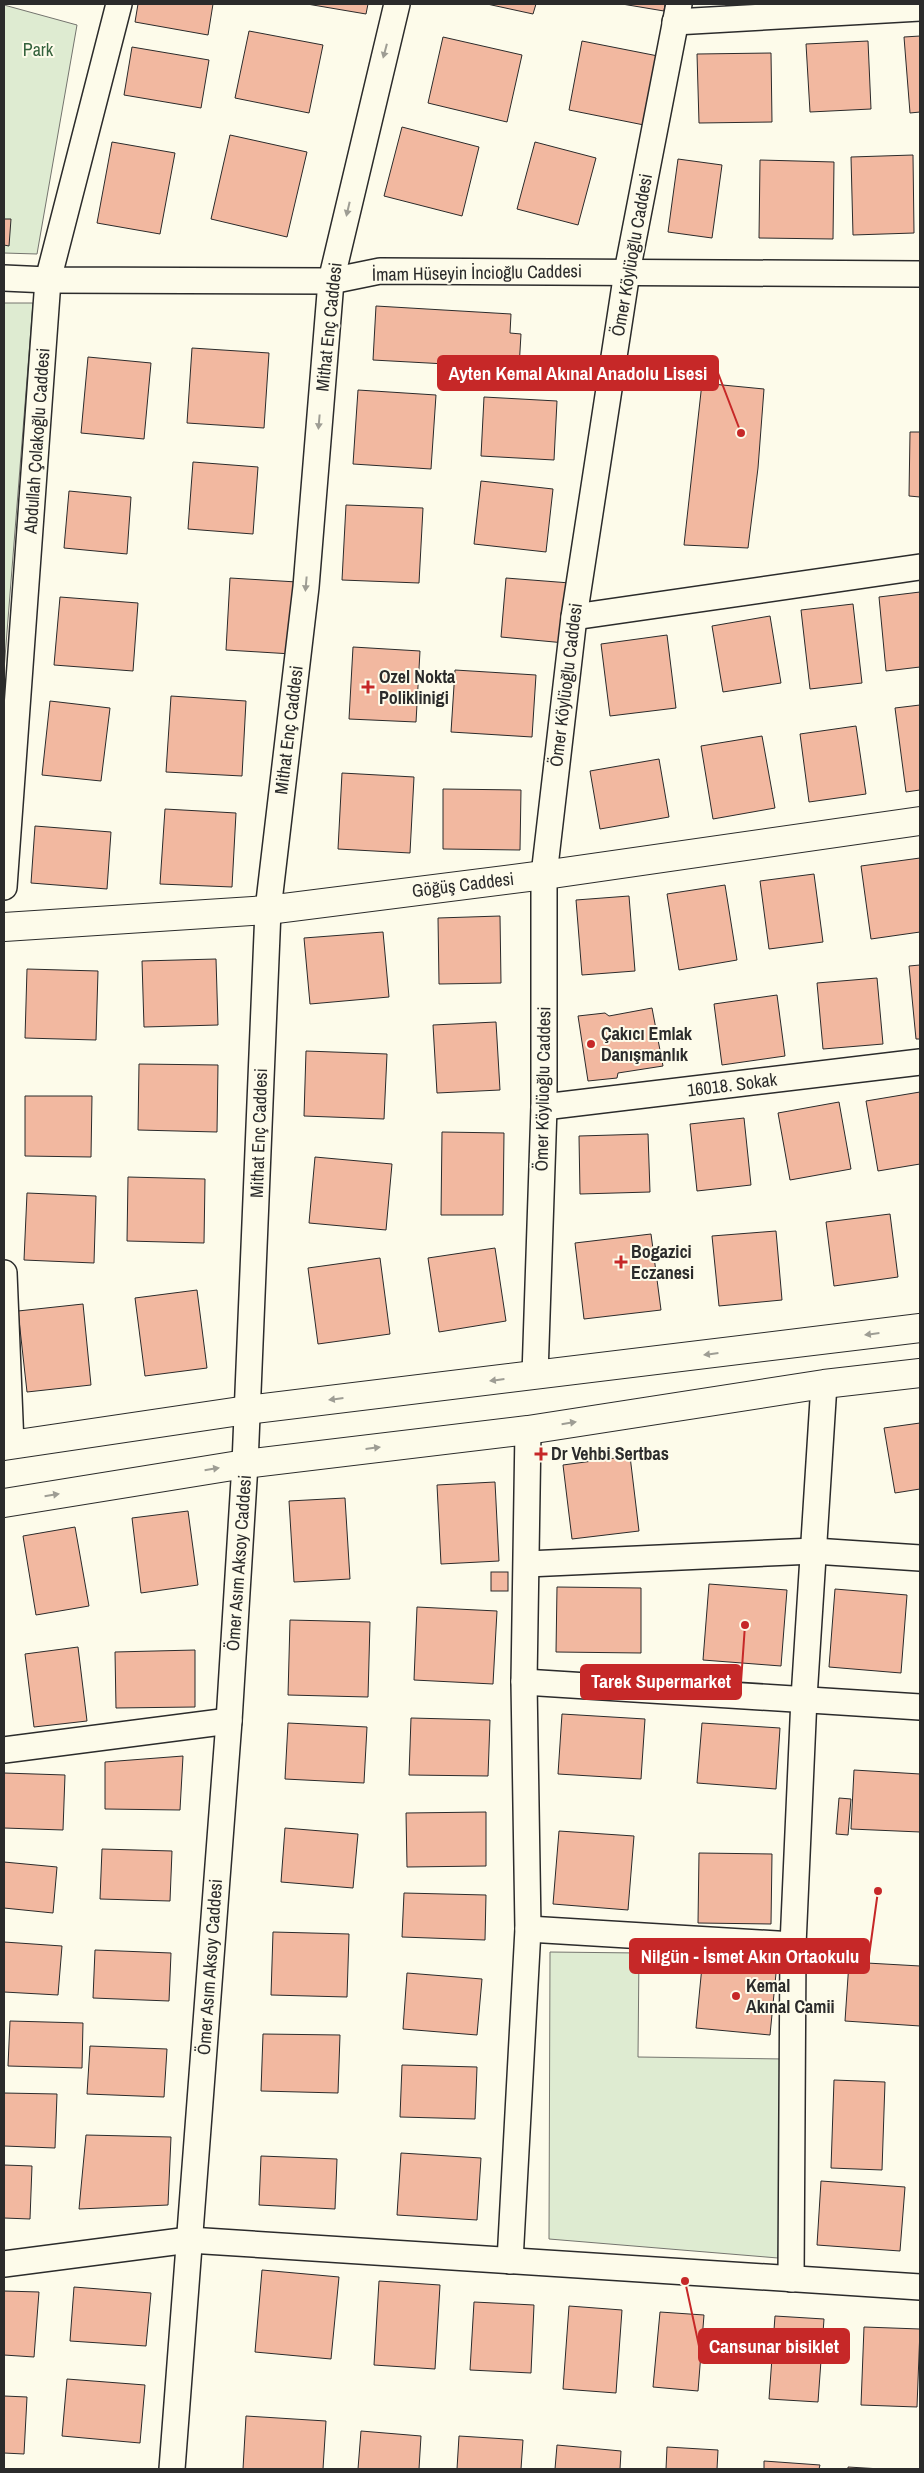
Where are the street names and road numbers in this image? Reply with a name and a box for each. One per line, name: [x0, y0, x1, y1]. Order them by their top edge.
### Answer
street label: Ömer Köylüoğlu Caddesi: [605, 172, 658, 338]
street label: İmam Hüseyin İncioğlu Caddesi: [372, 258, 582, 287]
street label: Mithat Enç Caddesi: [309, 261, 348, 393]
street label: Abdullah Çolakoğlu Caddesi: [17, 347, 55, 536]
street label: Ömer Köylüoğlu Caddesi: [543, 602, 588, 768]
street label: Mithat Enç Caddesi: [268, 664, 309, 796]
street label: Göğüş Caddesi: [411, 866, 515, 903]
street label: Ömer Köylüoğlu Caddesi: [529, 1006, 556, 1172]
street label: 16018. Sokak: [686, 1067, 779, 1102]
street label: Mithat Enç Caddesi: [244, 1068, 273, 1198]
street label: Ömer Asım Aksoy Caddesi: [220, 1474, 257, 1652]
street label: Ömer Asım Aksoy Caddesi: [191, 1878, 228, 2056]

